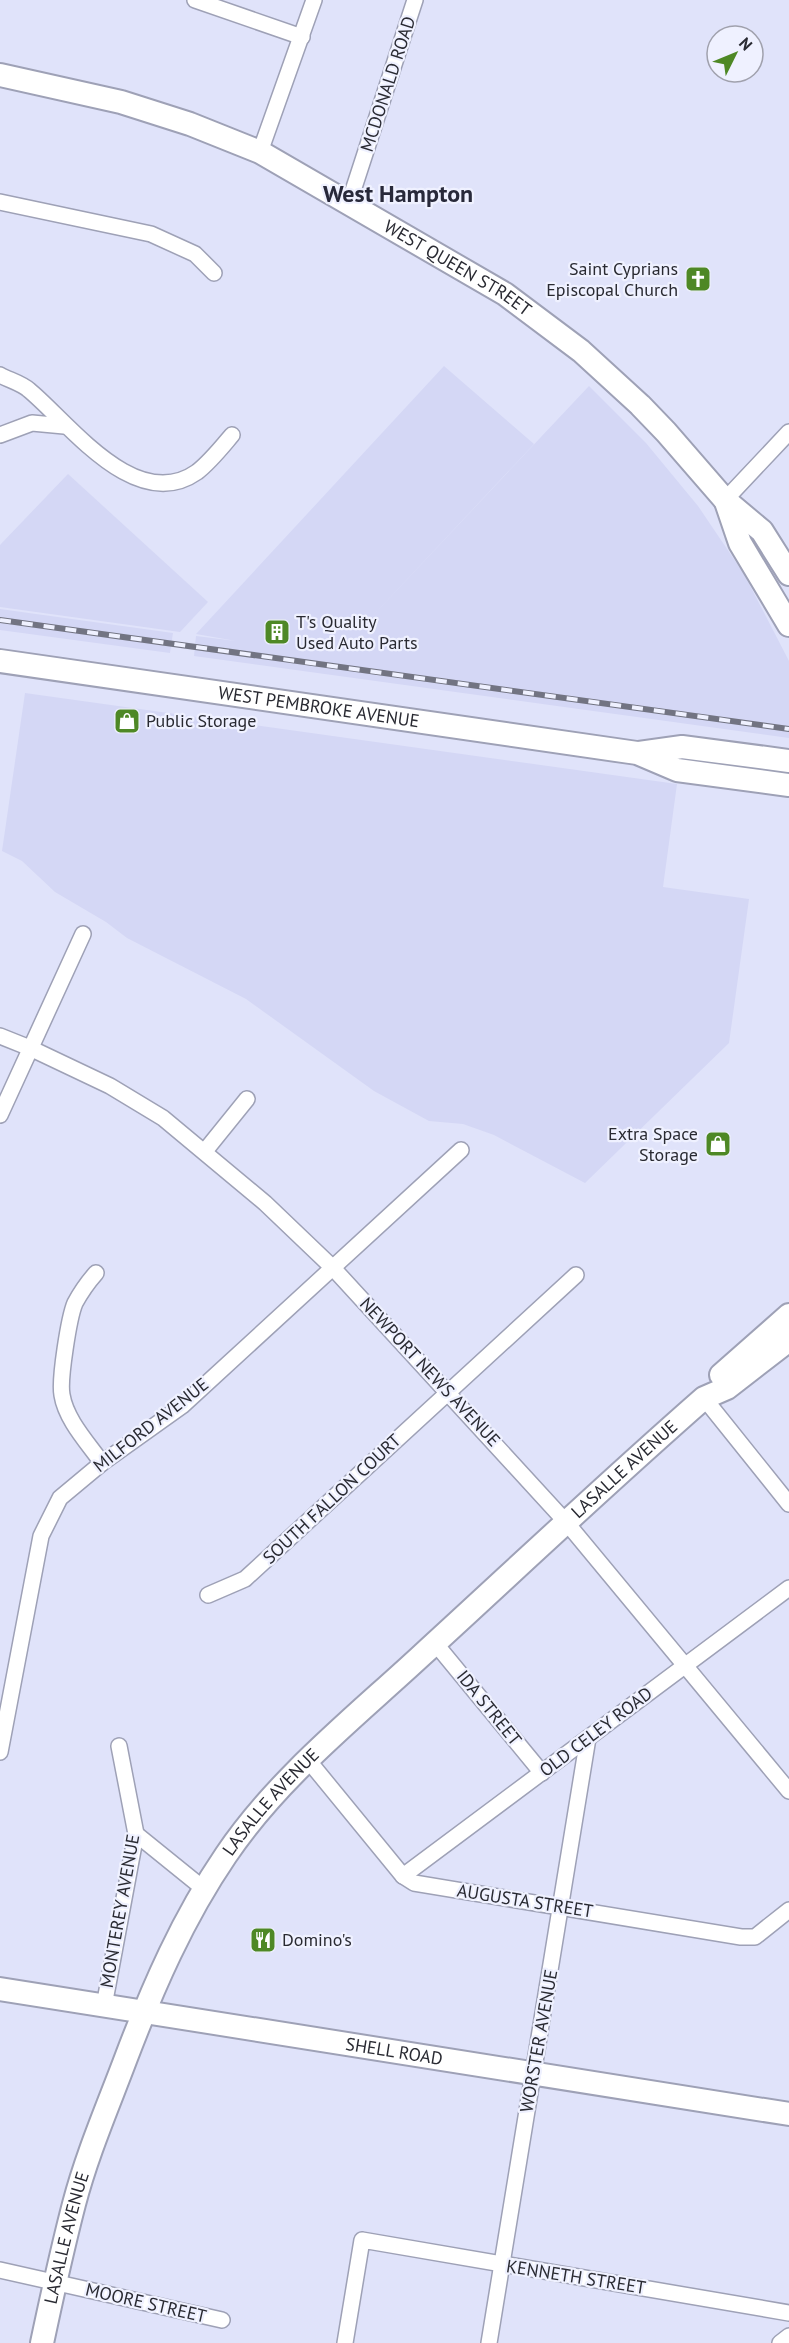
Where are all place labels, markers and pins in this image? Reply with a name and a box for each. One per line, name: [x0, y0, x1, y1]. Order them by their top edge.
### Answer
place label: Saint Cyprians Episcopal Church: [546, 257, 678, 301]
church icon: Saint Cyprians Episcopal Church: [683, 264, 713, 294]
place label: T's Quality Used Auto Parts: [296, 610, 418, 654]
building icon: T's Quality Used Auto Parts: [262, 617, 292, 647]
shop icon: Public Storage: [112, 706, 142, 736]
place label: Public Storage: [146, 709, 256, 732]
place label: Extra Space Storage: [608, 1122, 698, 1166]
shop icon: Extra Space Storage: [703, 1129, 733, 1159]
restaurant icon: Domino's: [248, 1925, 278, 1955]
place label: Domino's: [282, 1928, 352, 1951]

